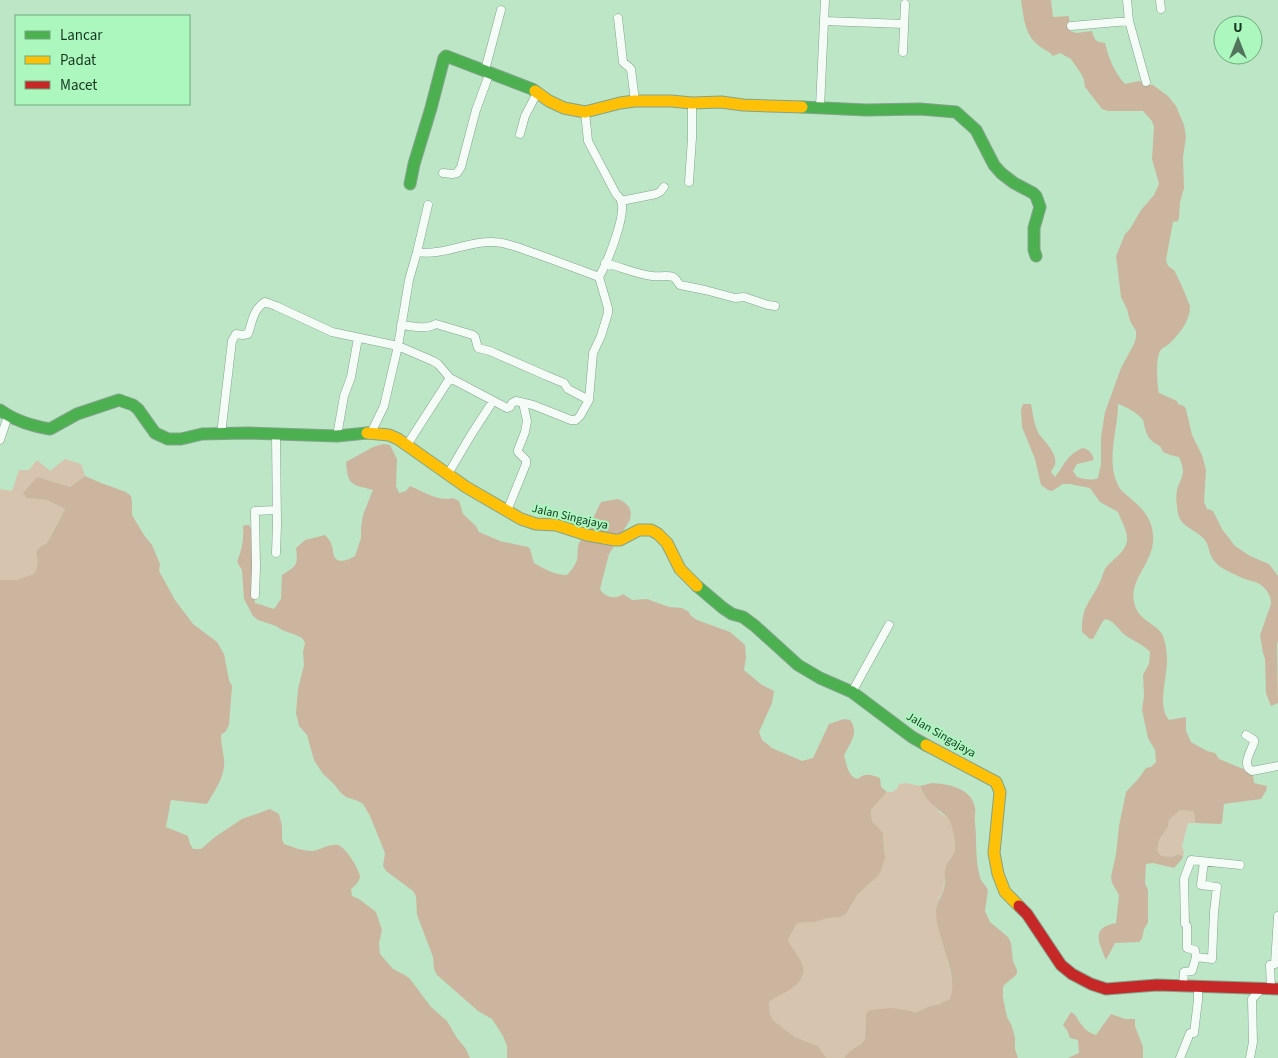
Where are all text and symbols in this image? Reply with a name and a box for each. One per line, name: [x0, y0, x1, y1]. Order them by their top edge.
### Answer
legend: [15, 15, 190, 105]
north arrow: [1213, 15, 1263, 65]
text: U: [1233, 18, 1243, 38]
text: Lancar: [60, 25, 103, 46]
text: Padat: [60, 50, 96, 71]
text: Macet: [60, 75, 97, 96]
street label: Jalan Singajaya: [530, 500, 610, 534]
street label: Jalan Singajaya: [903, 708, 979, 762]

